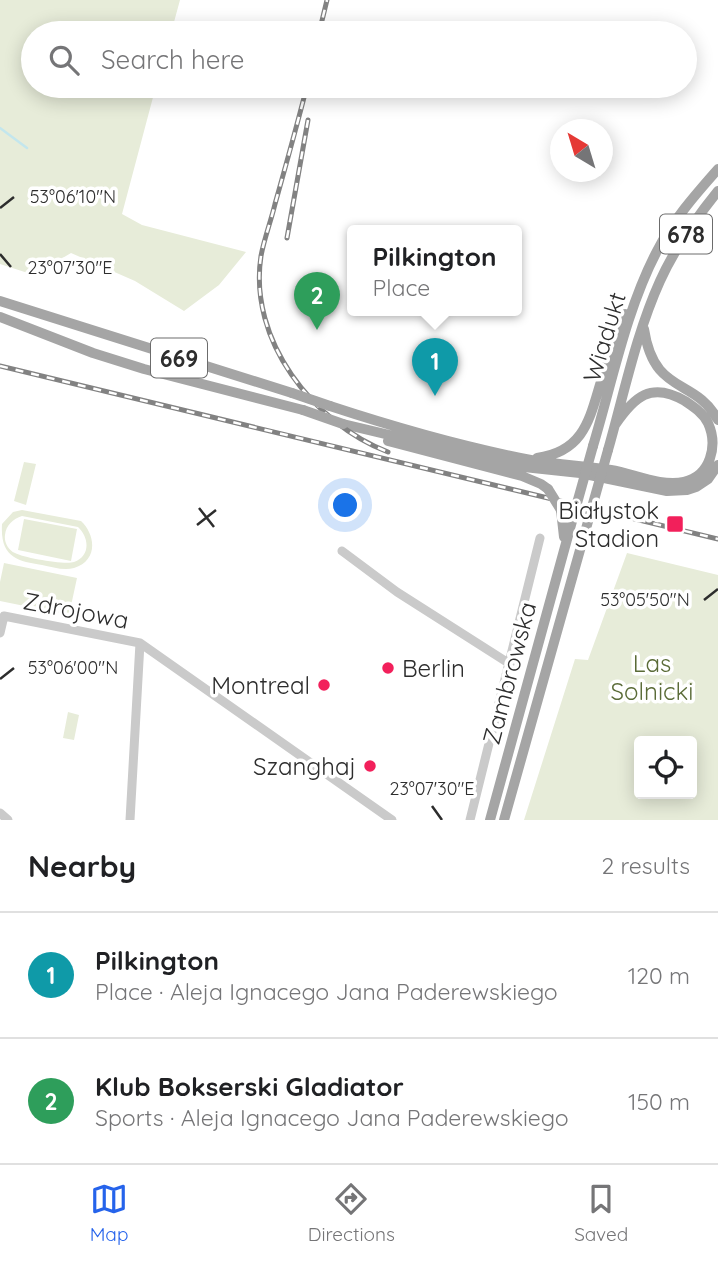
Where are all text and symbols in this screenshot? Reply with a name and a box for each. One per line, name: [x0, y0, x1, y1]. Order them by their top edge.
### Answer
search box: [21, 21, 697, 98]
icon: search: [45, 41, 83, 79]
text: Search here: [101, 43, 245, 76]
north arrow: [550, 119, 613, 182]
text: 53°06'10"N: [30, 185, 116, 208]
road number: 678: [660, 215, 712, 254]
popup: [347, 225, 522, 316]
text: Pilkington: [372, 240, 497, 273]
text: 23°07'30"E: [27, 256, 113, 279]
pin: 2: [294, 272, 340, 330]
text: Place: [372, 273, 430, 302]
street label: Wiadukt: [576, 288, 632, 386]
road number: 669: [151, 338, 207, 378]
pin: 1: [412, 338, 458, 396]
your location: [328, 488, 362, 522]
place label: Białystok Stadion: [558, 495, 659, 553]
marker: Białystok Stadion: [665, 514, 685, 534]
street label: Zdrojowa: [21, 585, 131, 635]
text: 53°05'50"N: [600, 588, 690, 611]
street label: Zambrowska: [476, 599, 542, 747]
park label: Las Solnicki: [611, 648, 693, 706]
place label: Berlin: [402, 653, 465, 683]
text: 53°06'00"N: [28, 656, 118, 679]
marker: Berlin: [380, 660, 396, 676]
place label: Montreal: [211, 670, 310, 700]
marker: Montreal: [316, 677, 332, 693]
map controls: [634, 736, 697, 799]
button: locate: [634, 736, 697, 799]
place label: Szanghaj: [253, 751, 356, 781]
marker: Szanghaj: [362, 758, 378, 774]
text: 23°07'30"E: [389, 777, 475, 800]
text: Nearby: [28, 847, 136, 885]
text: 2 results: [601, 851, 690, 880]
text: Pilkington: [95, 944, 219, 977]
text: 1: [47, 961, 55, 990]
text: 120 m: [628, 961, 690, 990]
text: Place · Aleja Ignacego Jana Paderewskiego: [95, 977, 558, 1006]
text: Klub Bokserski Gladiator: [95, 1070, 404, 1103]
text: 2: [44, 1087, 58, 1116]
text: 150 m: [628, 1087, 690, 1116]
text: Sports · Aleja Ignacego Jana Paderewskiego: [95, 1103, 569, 1132]
tab: Map: [90, 1180, 128, 1246]
tab: Directions: [308, 1180, 395, 1246]
tab: Saved: [574, 1180, 628, 1246]

